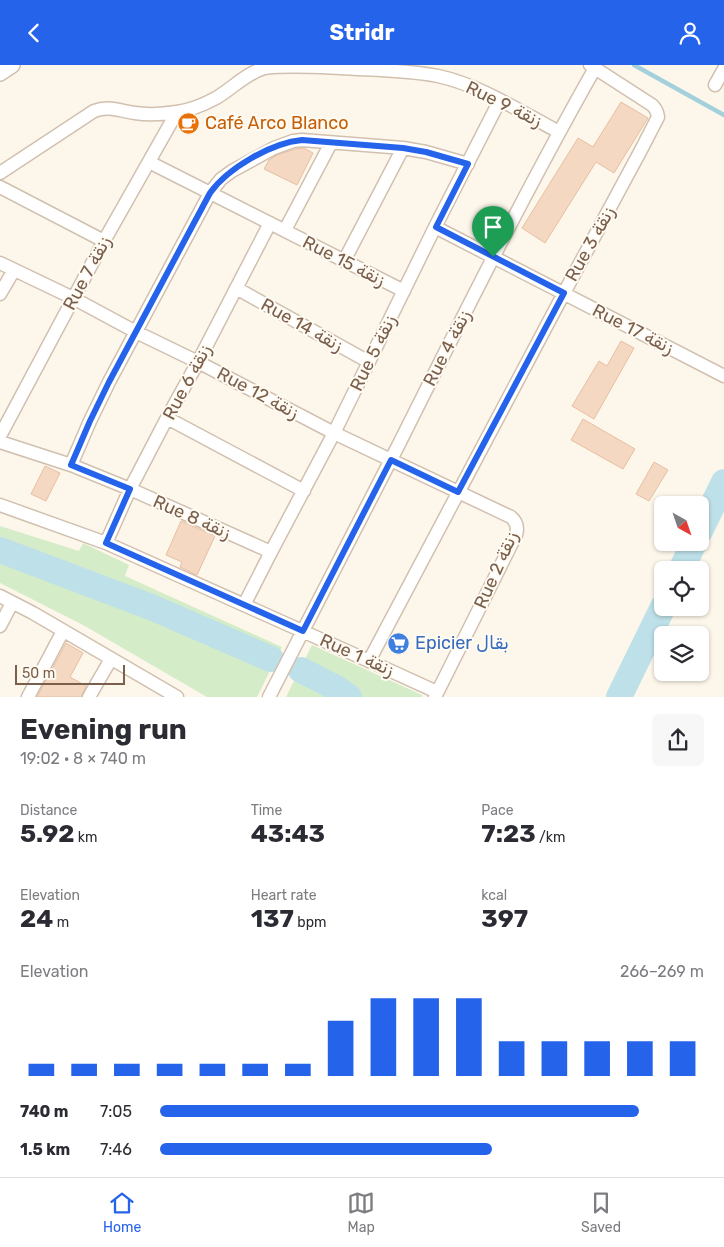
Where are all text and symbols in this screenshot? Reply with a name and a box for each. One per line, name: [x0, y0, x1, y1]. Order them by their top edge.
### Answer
icon: back: [20, 19, 48, 47]
text: Stridr: [329, 19, 395, 46]
icon: person: [676, 19, 704, 47]
street label: Rue 9 زنقة: [462, 76, 546, 132]
cafe icon: Café Arco Blanco: [177, 111, 201, 135]
place label: Café Arco Blanco: [205, 112, 349, 134]
street label: Rue 3 زنقة: [560, 203, 620, 285]
pin: [472, 206, 514, 257]
icon: arrive: [479, 213, 507, 241]
street label: Rue 15 زنقة: [299, 231, 389, 291]
street label: Rue 7 زنقة: [58, 232, 116, 314]
street label: Rue 14 زنقة: [257, 293, 347, 357]
street label: Rue 17 زنقة: [589, 299, 677, 359]
street label: Rue 4 زنقة: [418, 306, 476, 390]
street label: Rue 5 زنقة: [345, 311, 401, 395]
street label: Rue 6 زنقة: [158, 340, 216, 423]
street label: Rue 12 زنقة: [213, 362, 303, 424]
street label: Rue 8 زنقة: [150, 490, 234, 544]
north arrow: [654, 496, 709, 551]
map controls: [654, 496, 709, 681]
street label: Rue 2 زنقة: [469, 528, 523, 612]
button: locate: [654, 561, 709, 616]
button: layers: [654, 626, 709, 681]
street label: Rue 1 زنقة: [316, 629, 398, 681]
supermarket icon: Epicier بقال: [387, 631, 411, 655]
place label: Epicier بقال: [415, 632, 509, 654]
scale bar: [15, 662, 125, 685]
text: 50 m: [22, 665, 55, 682]
text: Evening run: [20, 713, 187, 746]
button: share: [652, 714, 704, 766]
text: 19:02 · 8 × 740 m: [20, 749, 146, 768]
text: Distance: [20, 802, 77, 819]
text: Time: [251, 802, 282, 819]
text: Pace: [481, 802, 513, 819]
text: 5.92: [20, 819, 74, 848]
text: 43:43: [251, 819, 325, 848]
text: 7:23: [481, 819, 536, 848]
text: km: [74, 829, 98, 846]
text: /km: [536, 829, 566, 846]
text: Elevation: [20, 887, 80, 904]
text: Heart rate: [251, 887, 317, 904]
text: kcal: [481, 887, 507, 904]
text: 24: [20, 904, 53, 933]
text: 137: [251, 904, 294, 933]
text: 397: [481, 904, 528, 933]
text: m: [53, 914, 69, 931]
text: bpm: [294, 914, 326, 931]
text: Elevation: [20, 962, 89, 981]
text: 266–269 m: [620, 962, 704, 981]
text: 740 m: [20, 1102, 69, 1121]
text: 7:05: [100, 1102, 132, 1121]
text: 1.5 km: [20, 1140, 70, 1159]
text: 7:46: [100, 1140, 132, 1159]
tab: Home: [103, 1189, 141, 1236]
tab: Map: [347, 1189, 375, 1236]
tab: Saved: [581, 1189, 621, 1236]

